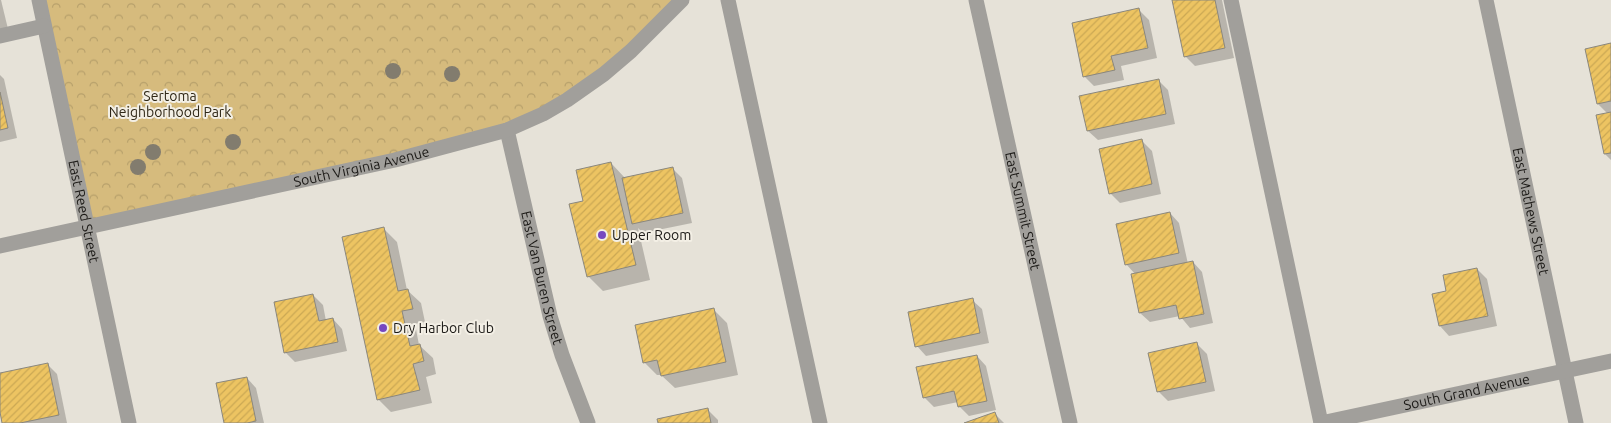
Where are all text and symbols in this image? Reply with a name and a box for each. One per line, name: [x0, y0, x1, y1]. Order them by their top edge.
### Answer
park label: Sertoma Neighborhood Park: [109, 88, 231, 120]
street label: South Virginia Avenue: [292, 143, 431, 190]
street label: East Mathews Street: [1510, 146, 1552, 277]
street label: East Summit Street: [1002, 150, 1044, 272]
street label: East Reed Street: [65, 158, 103, 265]
street label: East Van Buren Street: [518, 209, 567, 347]
place label: Upper Room: [612, 227, 691, 243]
marker: Upper Room: [596, 229, 608, 241]
place label: Dry Harbor Club: [393, 320, 494, 336]
marker: Dry Harbor Club: [377, 322, 389, 334]
street label: South Grand Avenue: [1402, 371, 1531, 413]

